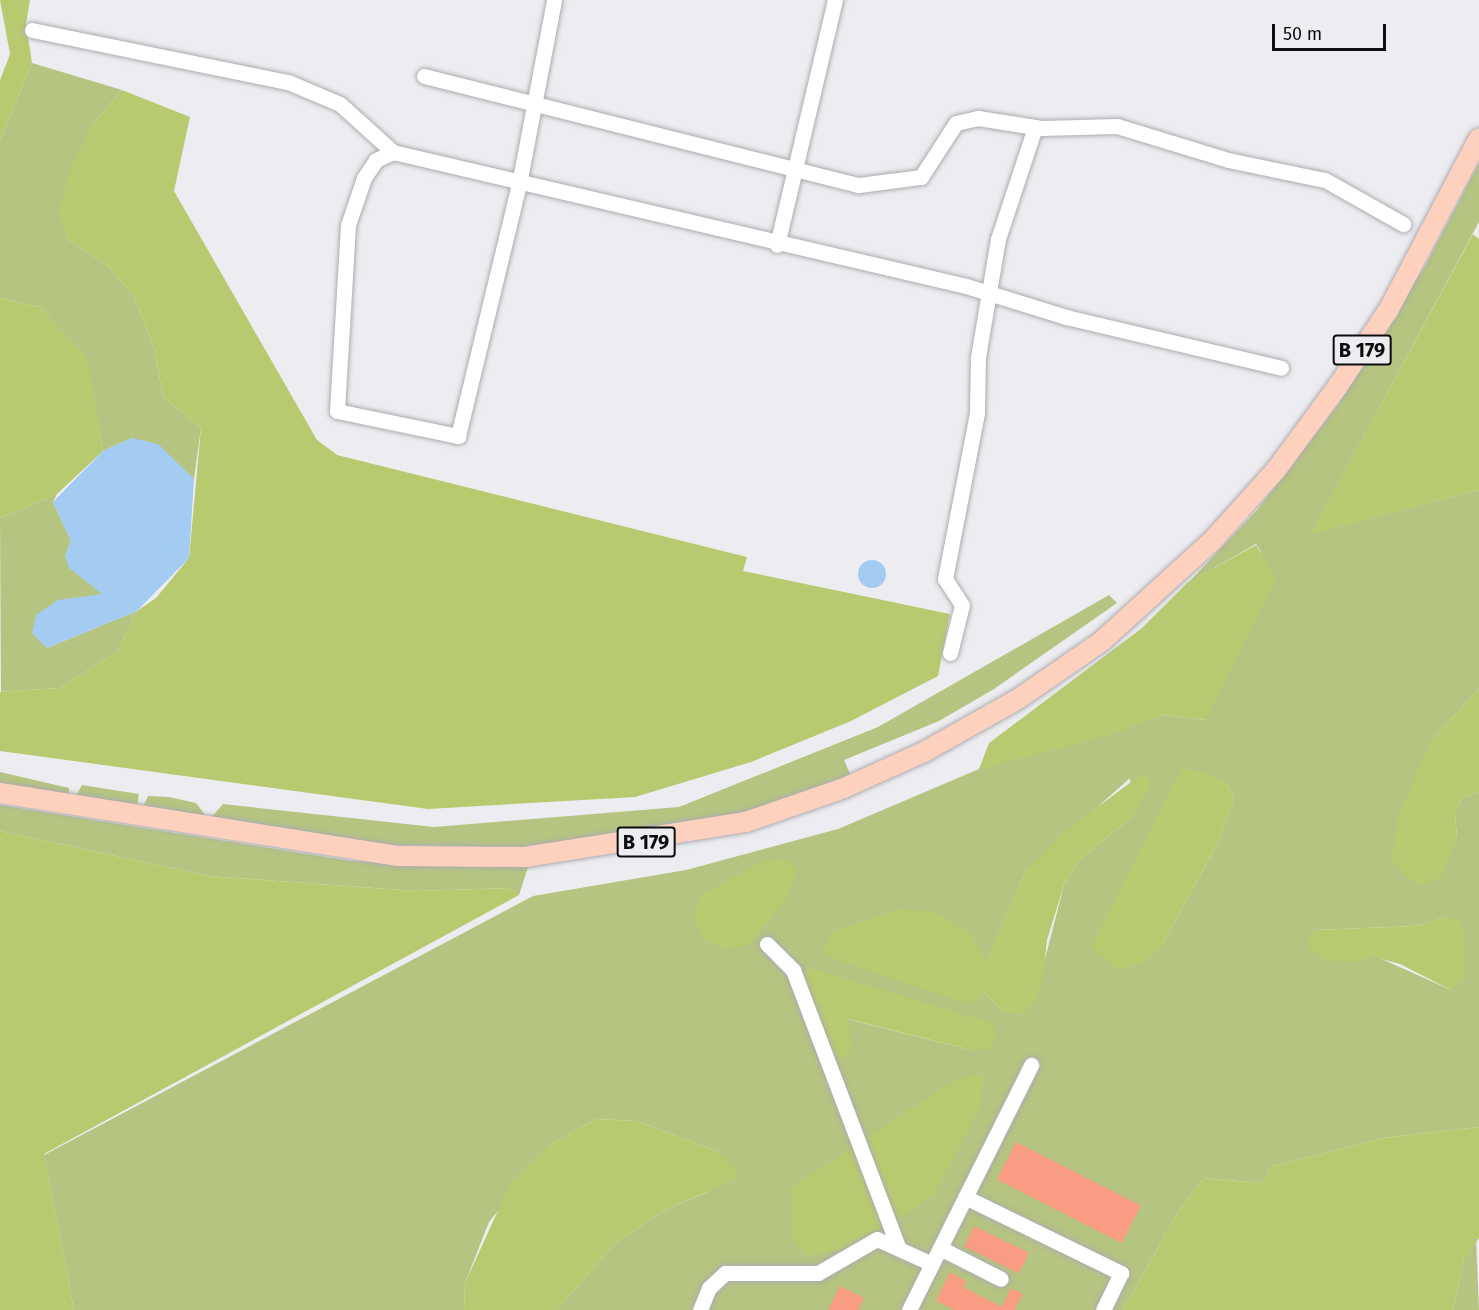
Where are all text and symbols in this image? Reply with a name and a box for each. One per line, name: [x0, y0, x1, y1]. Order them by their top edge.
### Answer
scale bar: [1275, 12, 1389, 50]
text: 50 m: [1283, 23, 1322, 45]
road number: B 179: [1332, 333, 1392, 367]
road number: B 179: [616, 825, 676, 859]

